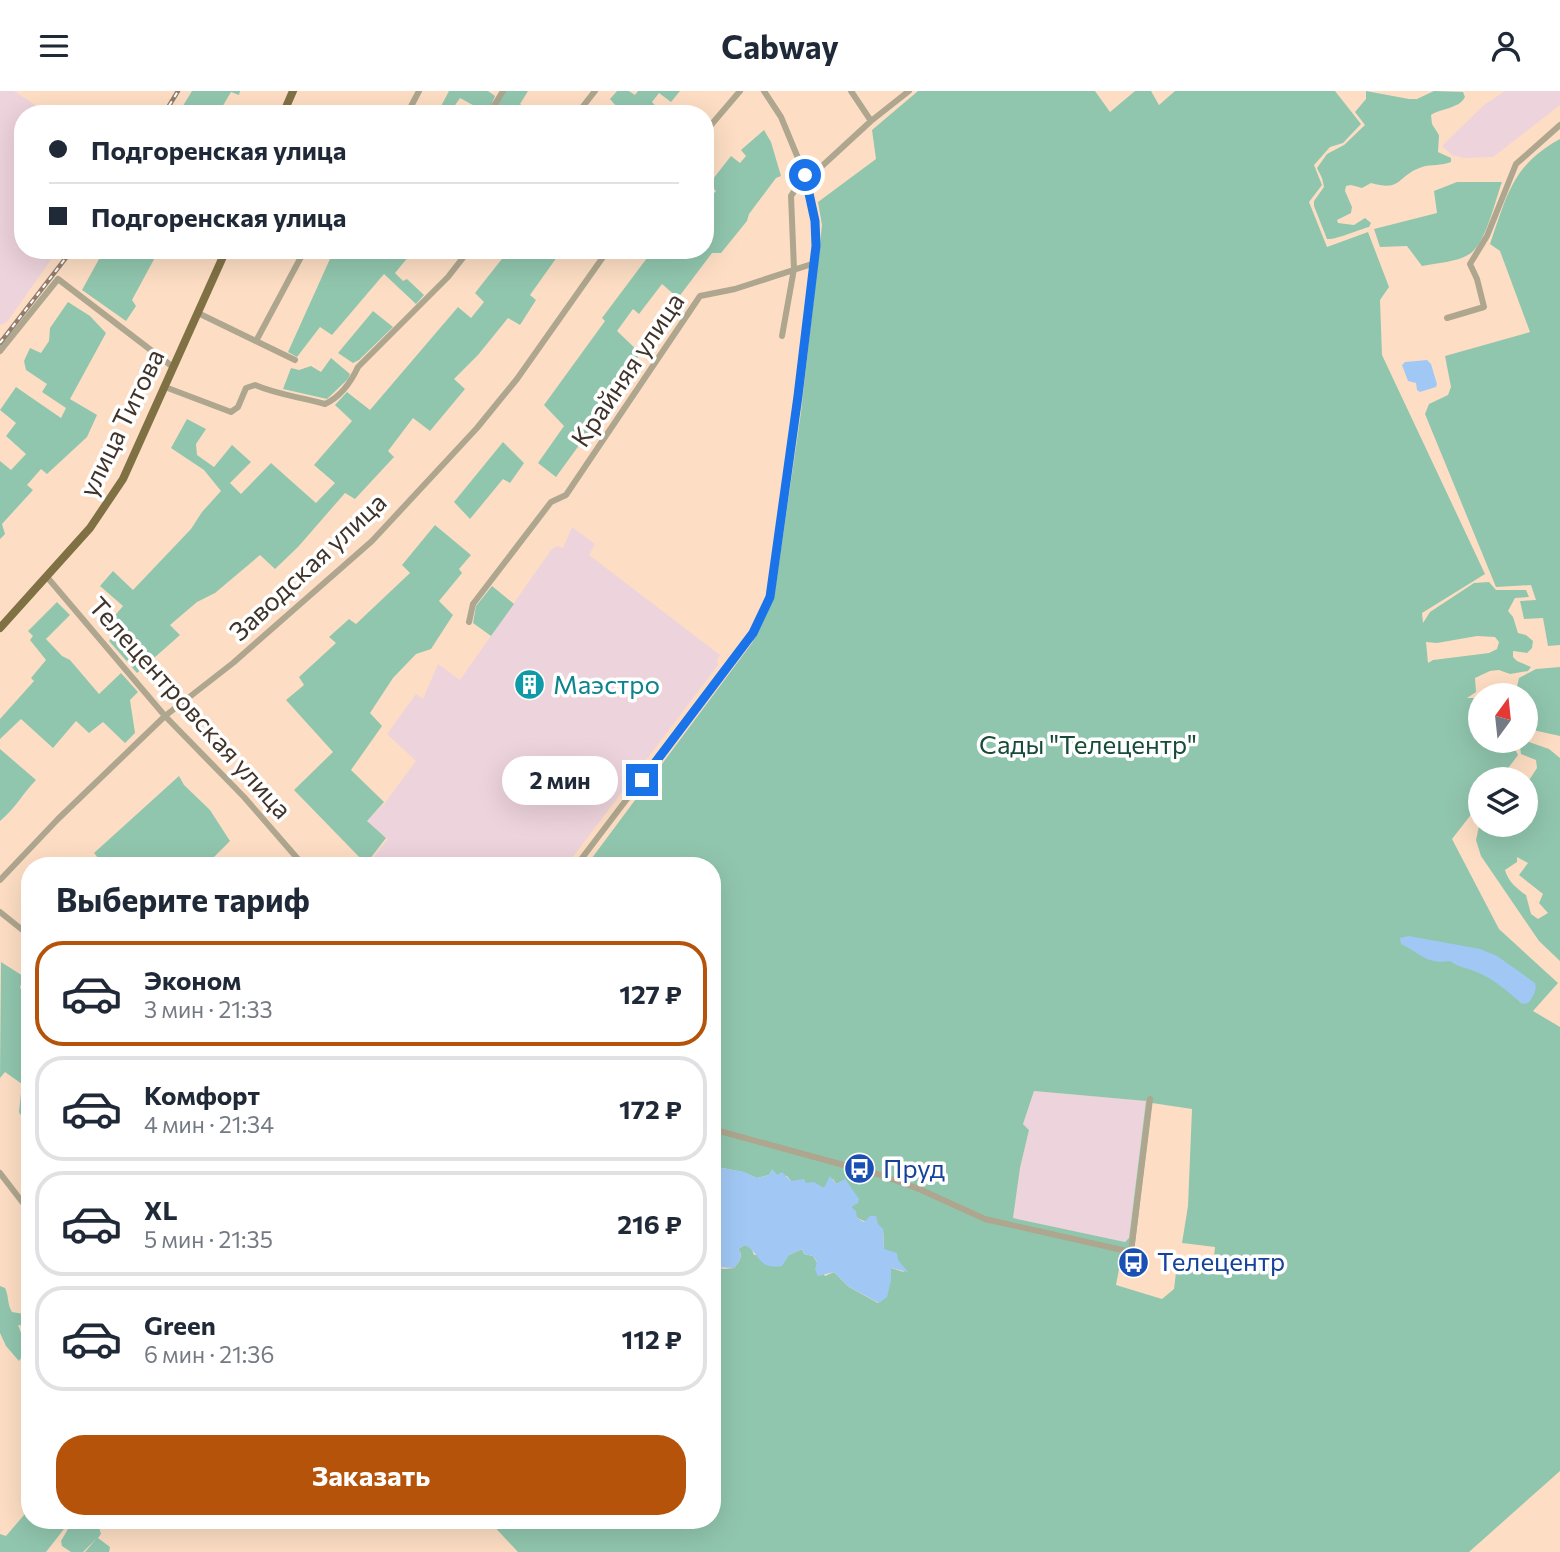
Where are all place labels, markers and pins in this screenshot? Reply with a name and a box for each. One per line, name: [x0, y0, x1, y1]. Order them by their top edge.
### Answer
building icon: Маэстро: [513, 668, 547, 702]
place label: Маэстро: [553, 668, 660, 699]
bus stop icon: Пруд: [843, 1152, 877, 1186]
place label: Пруд: [883, 1152, 945, 1183]
bus stop icon: Телецентр: [1117, 1245, 1151, 1279]
place label: Телецентр: [1157, 1245, 1285, 1276]

